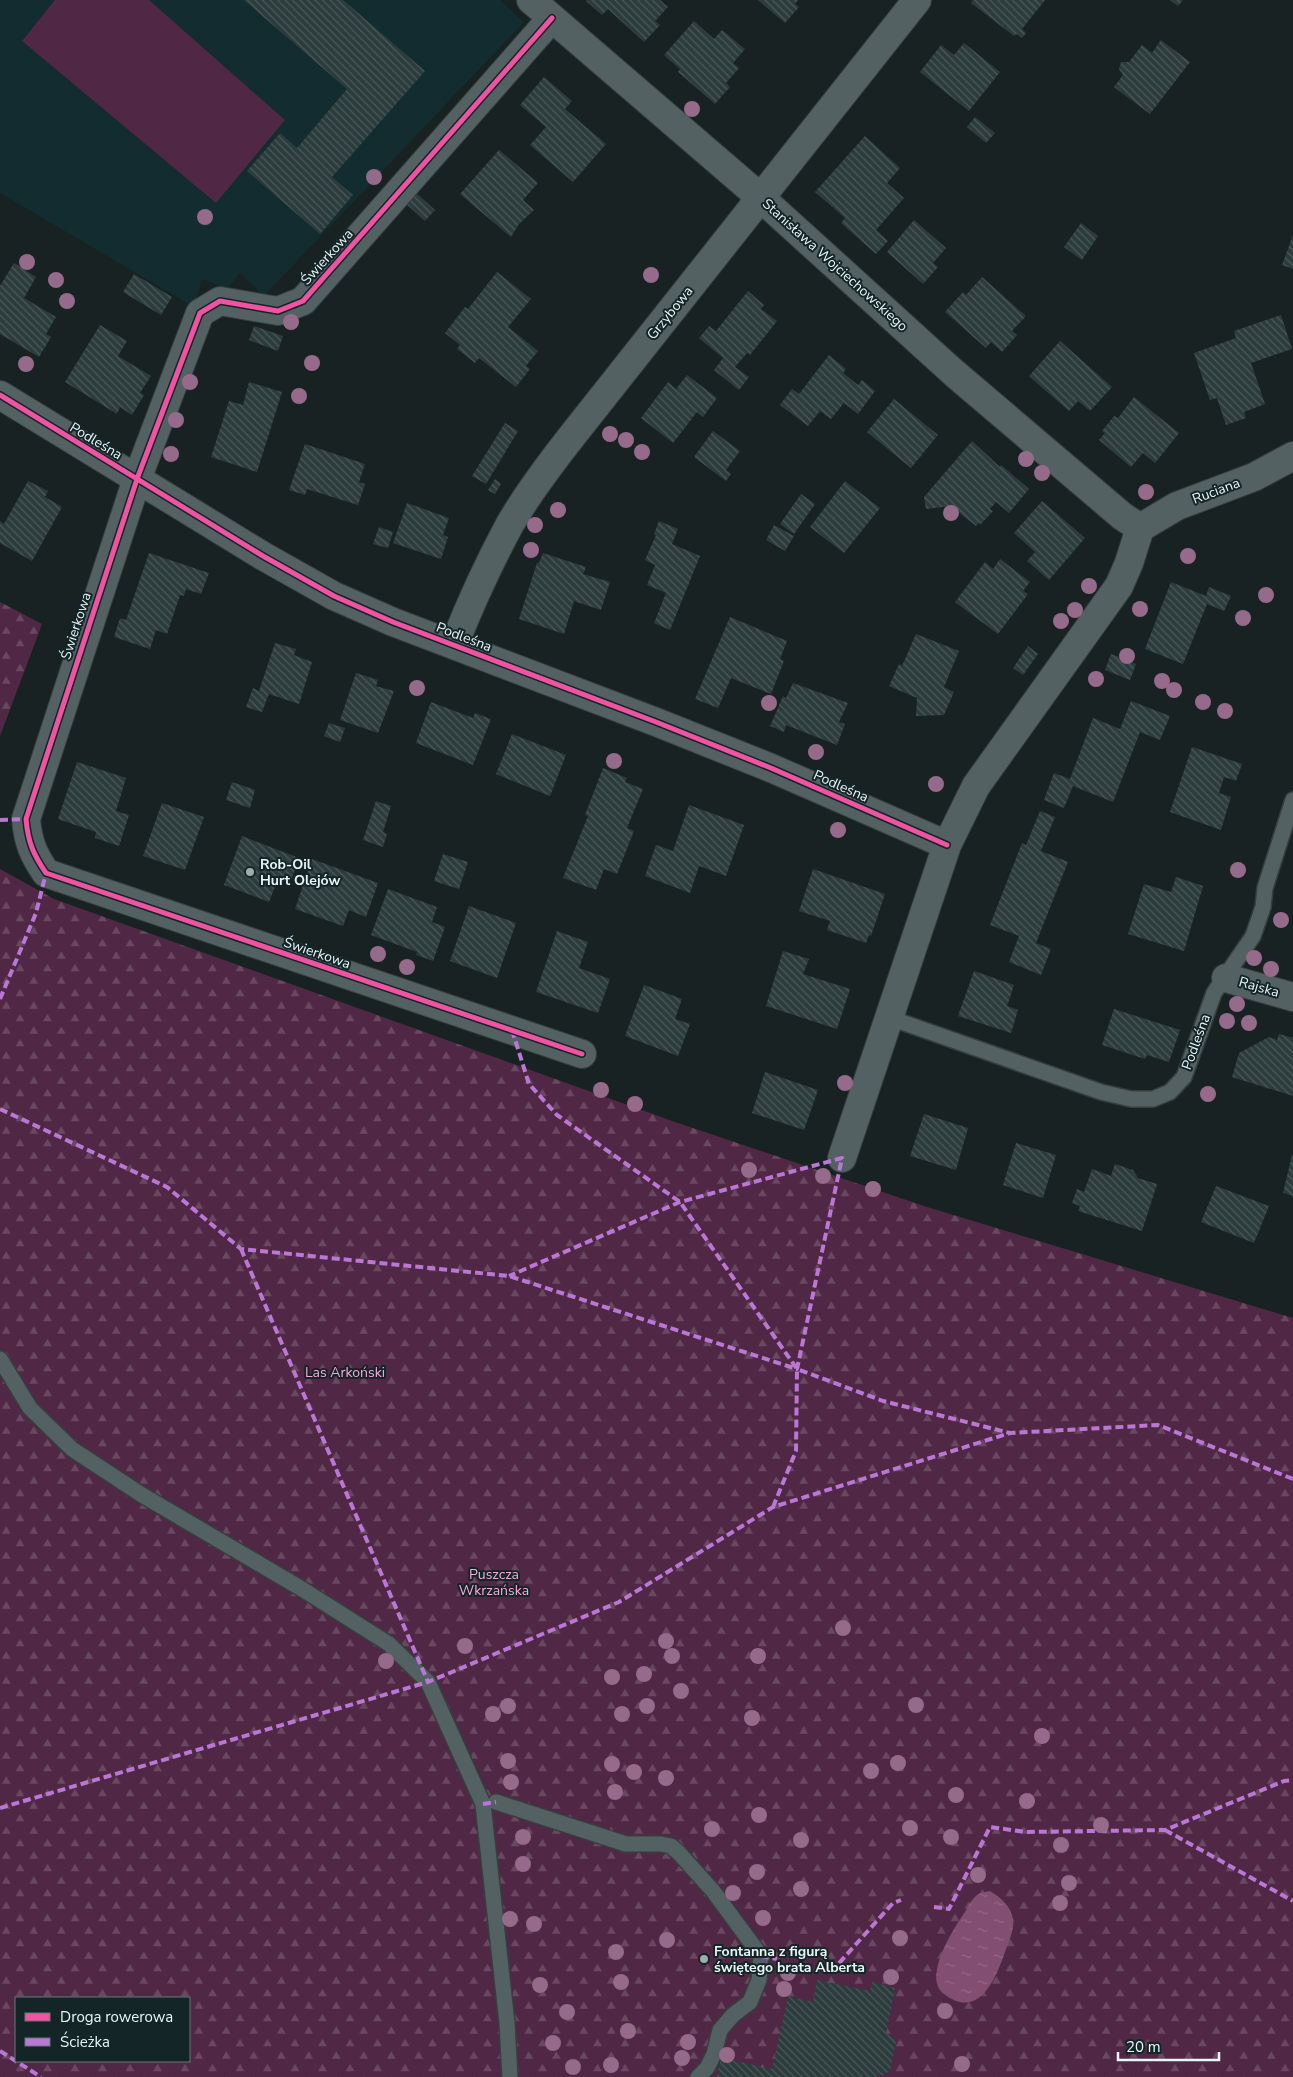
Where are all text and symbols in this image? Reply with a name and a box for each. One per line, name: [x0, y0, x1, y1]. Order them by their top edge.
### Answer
street label: Stanisława Wojciechowskiego: [758, 194, 912, 336]
street label: Świerkowa: [297, 225, 357, 289]
street label: Grzybowa: [643, 282, 697, 344]
street label: Podleśna: [66, 418, 126, 464]
street label: Ruciana: [1189, 473, 1243, 509]
street label: Świerkowa: [56, 590, 96, 662]
street label: Podleśna: [433, 618, 495, 656]
street label: Podleśna: [811, 766, 871, 806]
place label: Rob-Oil Hurt Olejów: [260, 855, 340, 890]
marker: Rob-Oil Hurt Olejów: [244, 866, 256, 878]
street label: Świerkowa: [281, 933, 353, 973]
street label: Rajska: [1237, 972, 1281, 1002]
street label: Podleśna: [1177, 1011, 1215, 1073]
park label: Las Arkoński: [305, 1363, 385, 1382]
park label: Puszcza Wkrzańska: [459, 1565, 529, 1600]
place label: Fontanna z figurą świętego brata Alberta: [714, 1942, 865, 1977]
marker: Fontanna z figurą świętego brata Alberta: [698, 1953, 710, 1965]
legend: [15, 1997, 190, 2062]
text: Droga rowerowa: [60, 2007, 173, 2027]
scale bar: [1118, 2030, 1219, 2062]
text: Ścieżka: [60, 2031, 110, 2052]
text: 20 m: [1126, 2037, 1161, 2057]

